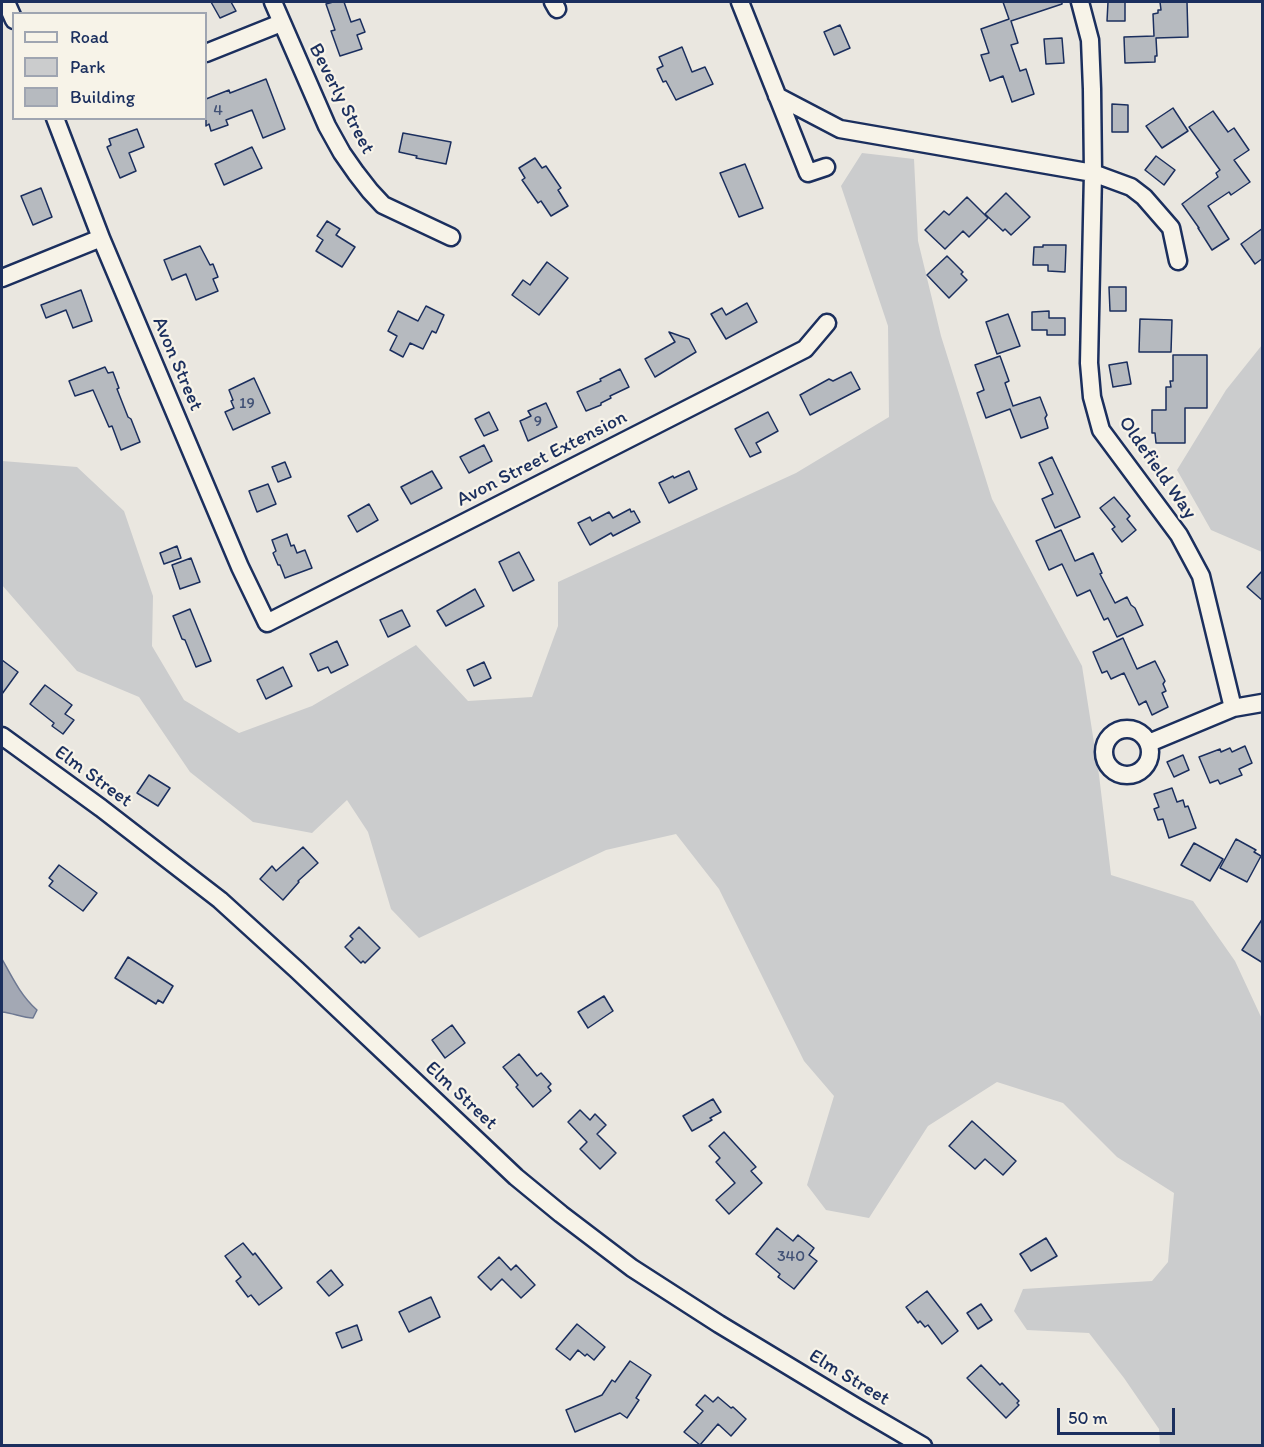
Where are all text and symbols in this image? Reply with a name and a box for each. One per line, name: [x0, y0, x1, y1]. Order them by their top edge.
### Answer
legend: [12, 12, 207, 120]
text: Road: [70, 26, 109, 48]
street label: Beverly Street: [303, 40, 379, 158]
text: Park: [70, 56, 105, 78]
text: Building: [70, 86, 135, 108]
house number: 4: [213, 101, 223, 121]
street label: Avon Street: [146, 313, 208, 415]
house number: 19: [239, 394, 255, 414]
street label: Avon Street Extension: [453, 406, 631, 512]
house number: 9: [534, 412, 542, 432]
street label: Oldefield Way: [1113, 412, 1201, 524]
street label: Elm Street: [49, 741, 137, 813]
street label: Elm Street: [420, 1056, 502, 1136]
house number: 340: [777, 1247, 805, 1267]
street label: Elm Street: [804, 1344, 894, 1412]
scale bar: [1060, 1396, 1178, 1434]
text: 50 m: [1068, 1407, 1108, 1429]

